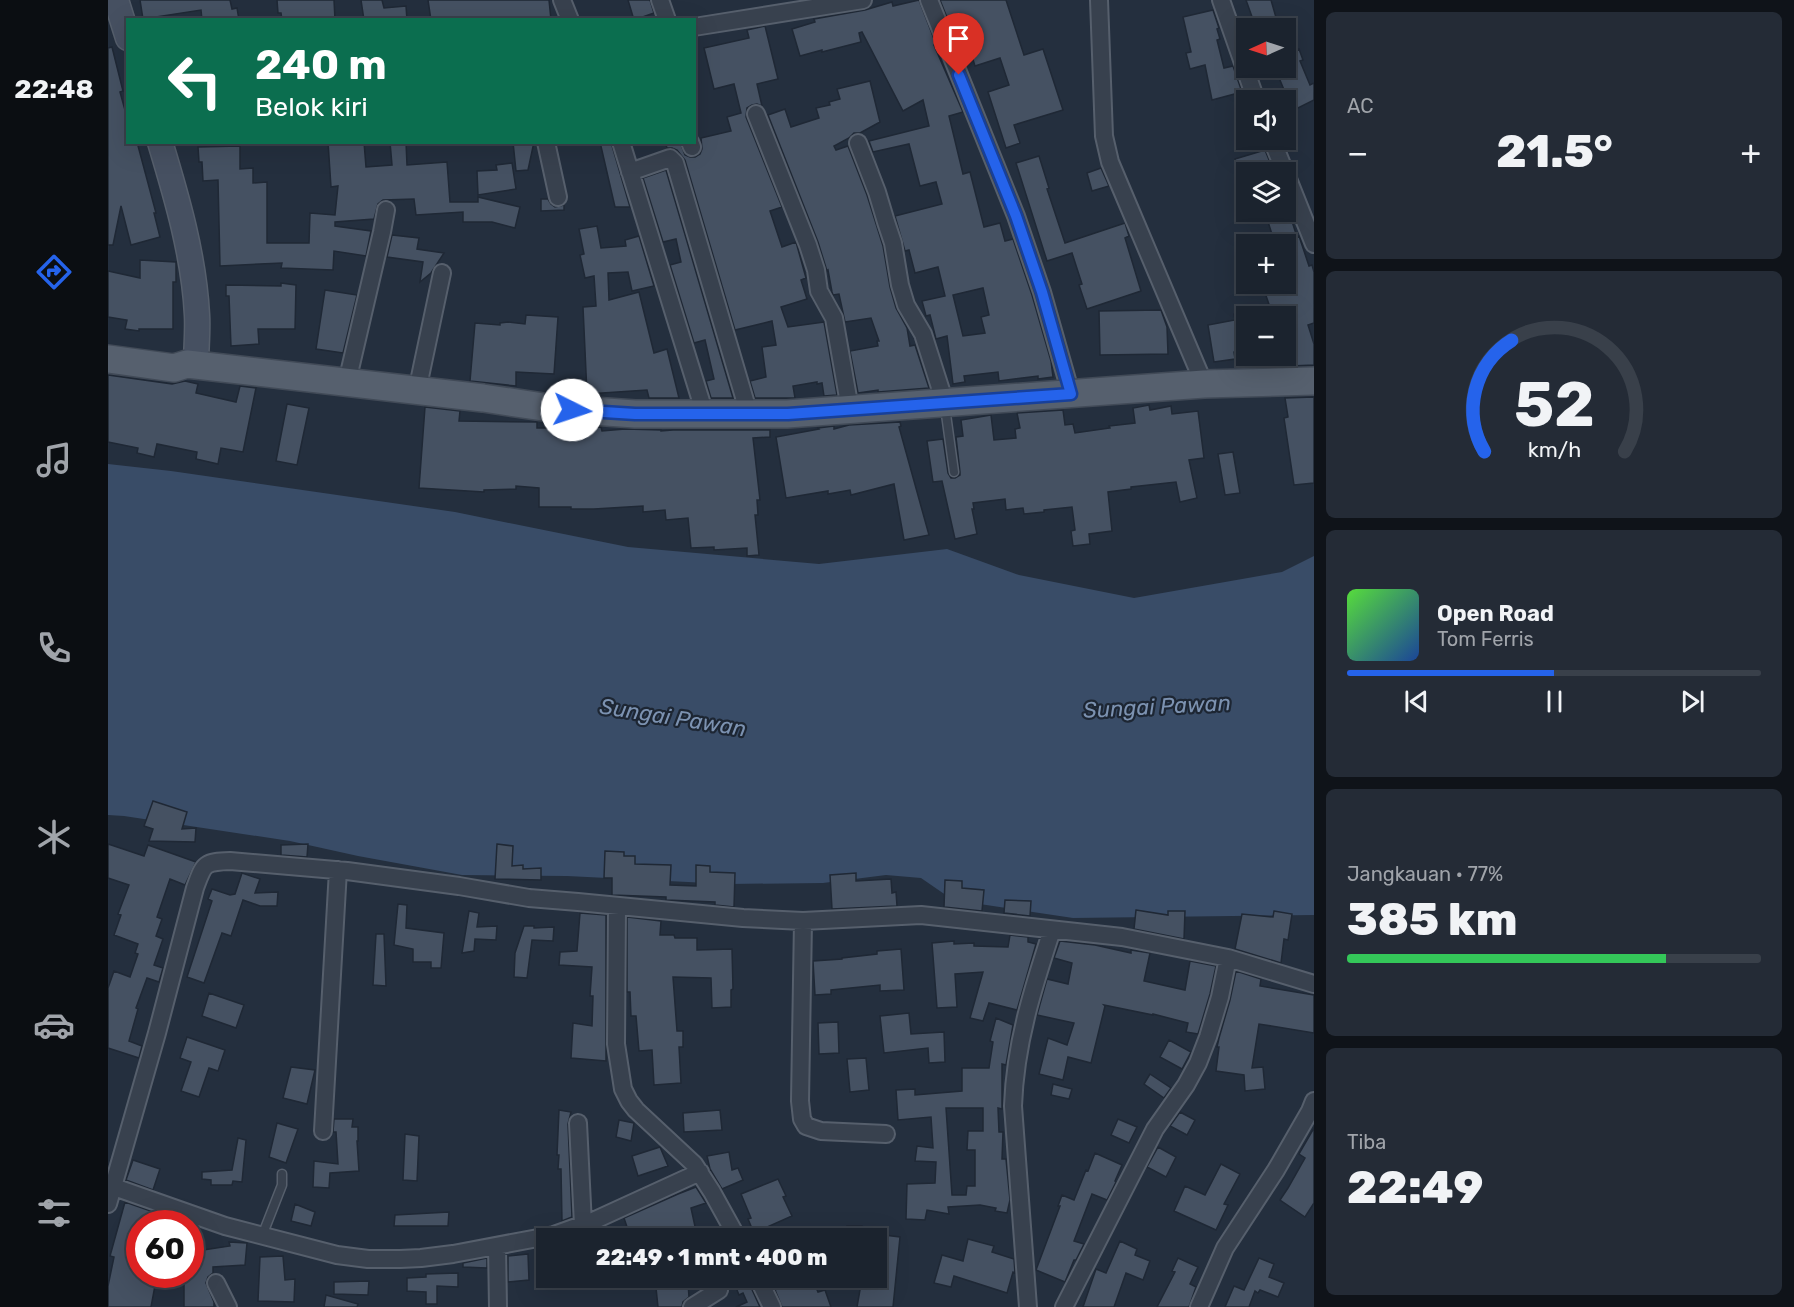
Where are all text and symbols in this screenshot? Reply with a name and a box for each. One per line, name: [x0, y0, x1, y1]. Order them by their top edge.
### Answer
pin: [933, 13, 984, 75]
north arrow: [1236, 18, 1296, 78]
map controls: [1236, 18, 1296, 366]
icon: arrive: [942, 22, 975, 55]
text: 240 m: [255, 40, 387, 90]
icon: left: [156, 42, 234, 120]
text: 22:48: [14, 73, 94, 105]
button: sound: [1236, 90, 1296, 150]
text: Belok kiri: [255, 91, 368, 123]
text: AC: [1347, 94, 1373, 118]
text: 21.5°: [1496, 125, 1613, 178]
text: −: [1347, 133, 1368, 172]
text: +: [1740, 133, 1761, 172]
button: layers: [1236, 162, 1296, 222]
button: +: [1236, 234, 1296, 294]
icon: directions: [33, 251, 75, 293]
button: −: [1236, 306, 1296, 366]
text: 52: [1514, 368, 1594, 442]
position arrow: [540, 378, 604, 442]
text: km/h: [1527, 437, 1581, 462]
icon: music: [33, 439, 75, 481]
text: Open Road: [1437, 600, 1554, 627]
icon: phone: [33, 627, 75, 669]
text: Tom Ferris: [1437, 627, 1534, 651]
icon: previous: [1400, 685, 1433, 718]
icon: pause: [1538, 685, 1571, 718]
icon: next: [1676, 685, 1709, 718]
water label: Sungai Pawan: [1082, 689, 1232, 724]
water label: Sungai Pawan: [598, 693, 748, 742]
icon: climate: [33, 816, 75, 858]
text: Jangkauan · 77%: [1347, 862, 1503, 886]
text: 385 km: [1347, 893, 1517, 946]
icon: car: [33, 1004, 75, 1046]
text: Tiba: [1347, 1130, 1386, 1154]
text: 22:49: [1347, 1161, 1483, 1214]
icon: filters: [33, 1192, 75, 1234]
speed limit sign: 60: [126, 1210, 204, 1288]
text: 22:49 · 1 mnt · 400 m: [596, 1244, 827, 1271]

